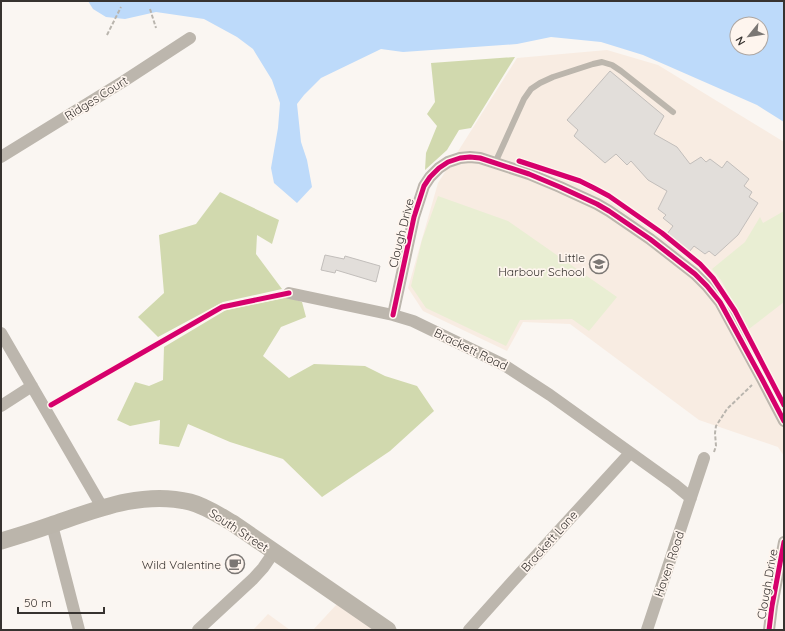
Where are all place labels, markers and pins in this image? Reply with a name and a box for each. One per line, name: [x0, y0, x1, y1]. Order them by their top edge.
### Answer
place label: Little Harbour School: [498, 250, 585, 279]
school or university icon: Little Harbour School: [588, 253, 610, 275]
cafe icon: Wild Valentine: [224, 553, 246, 575]
place label: Wild Valentine: [142, 557, 221, 572]

